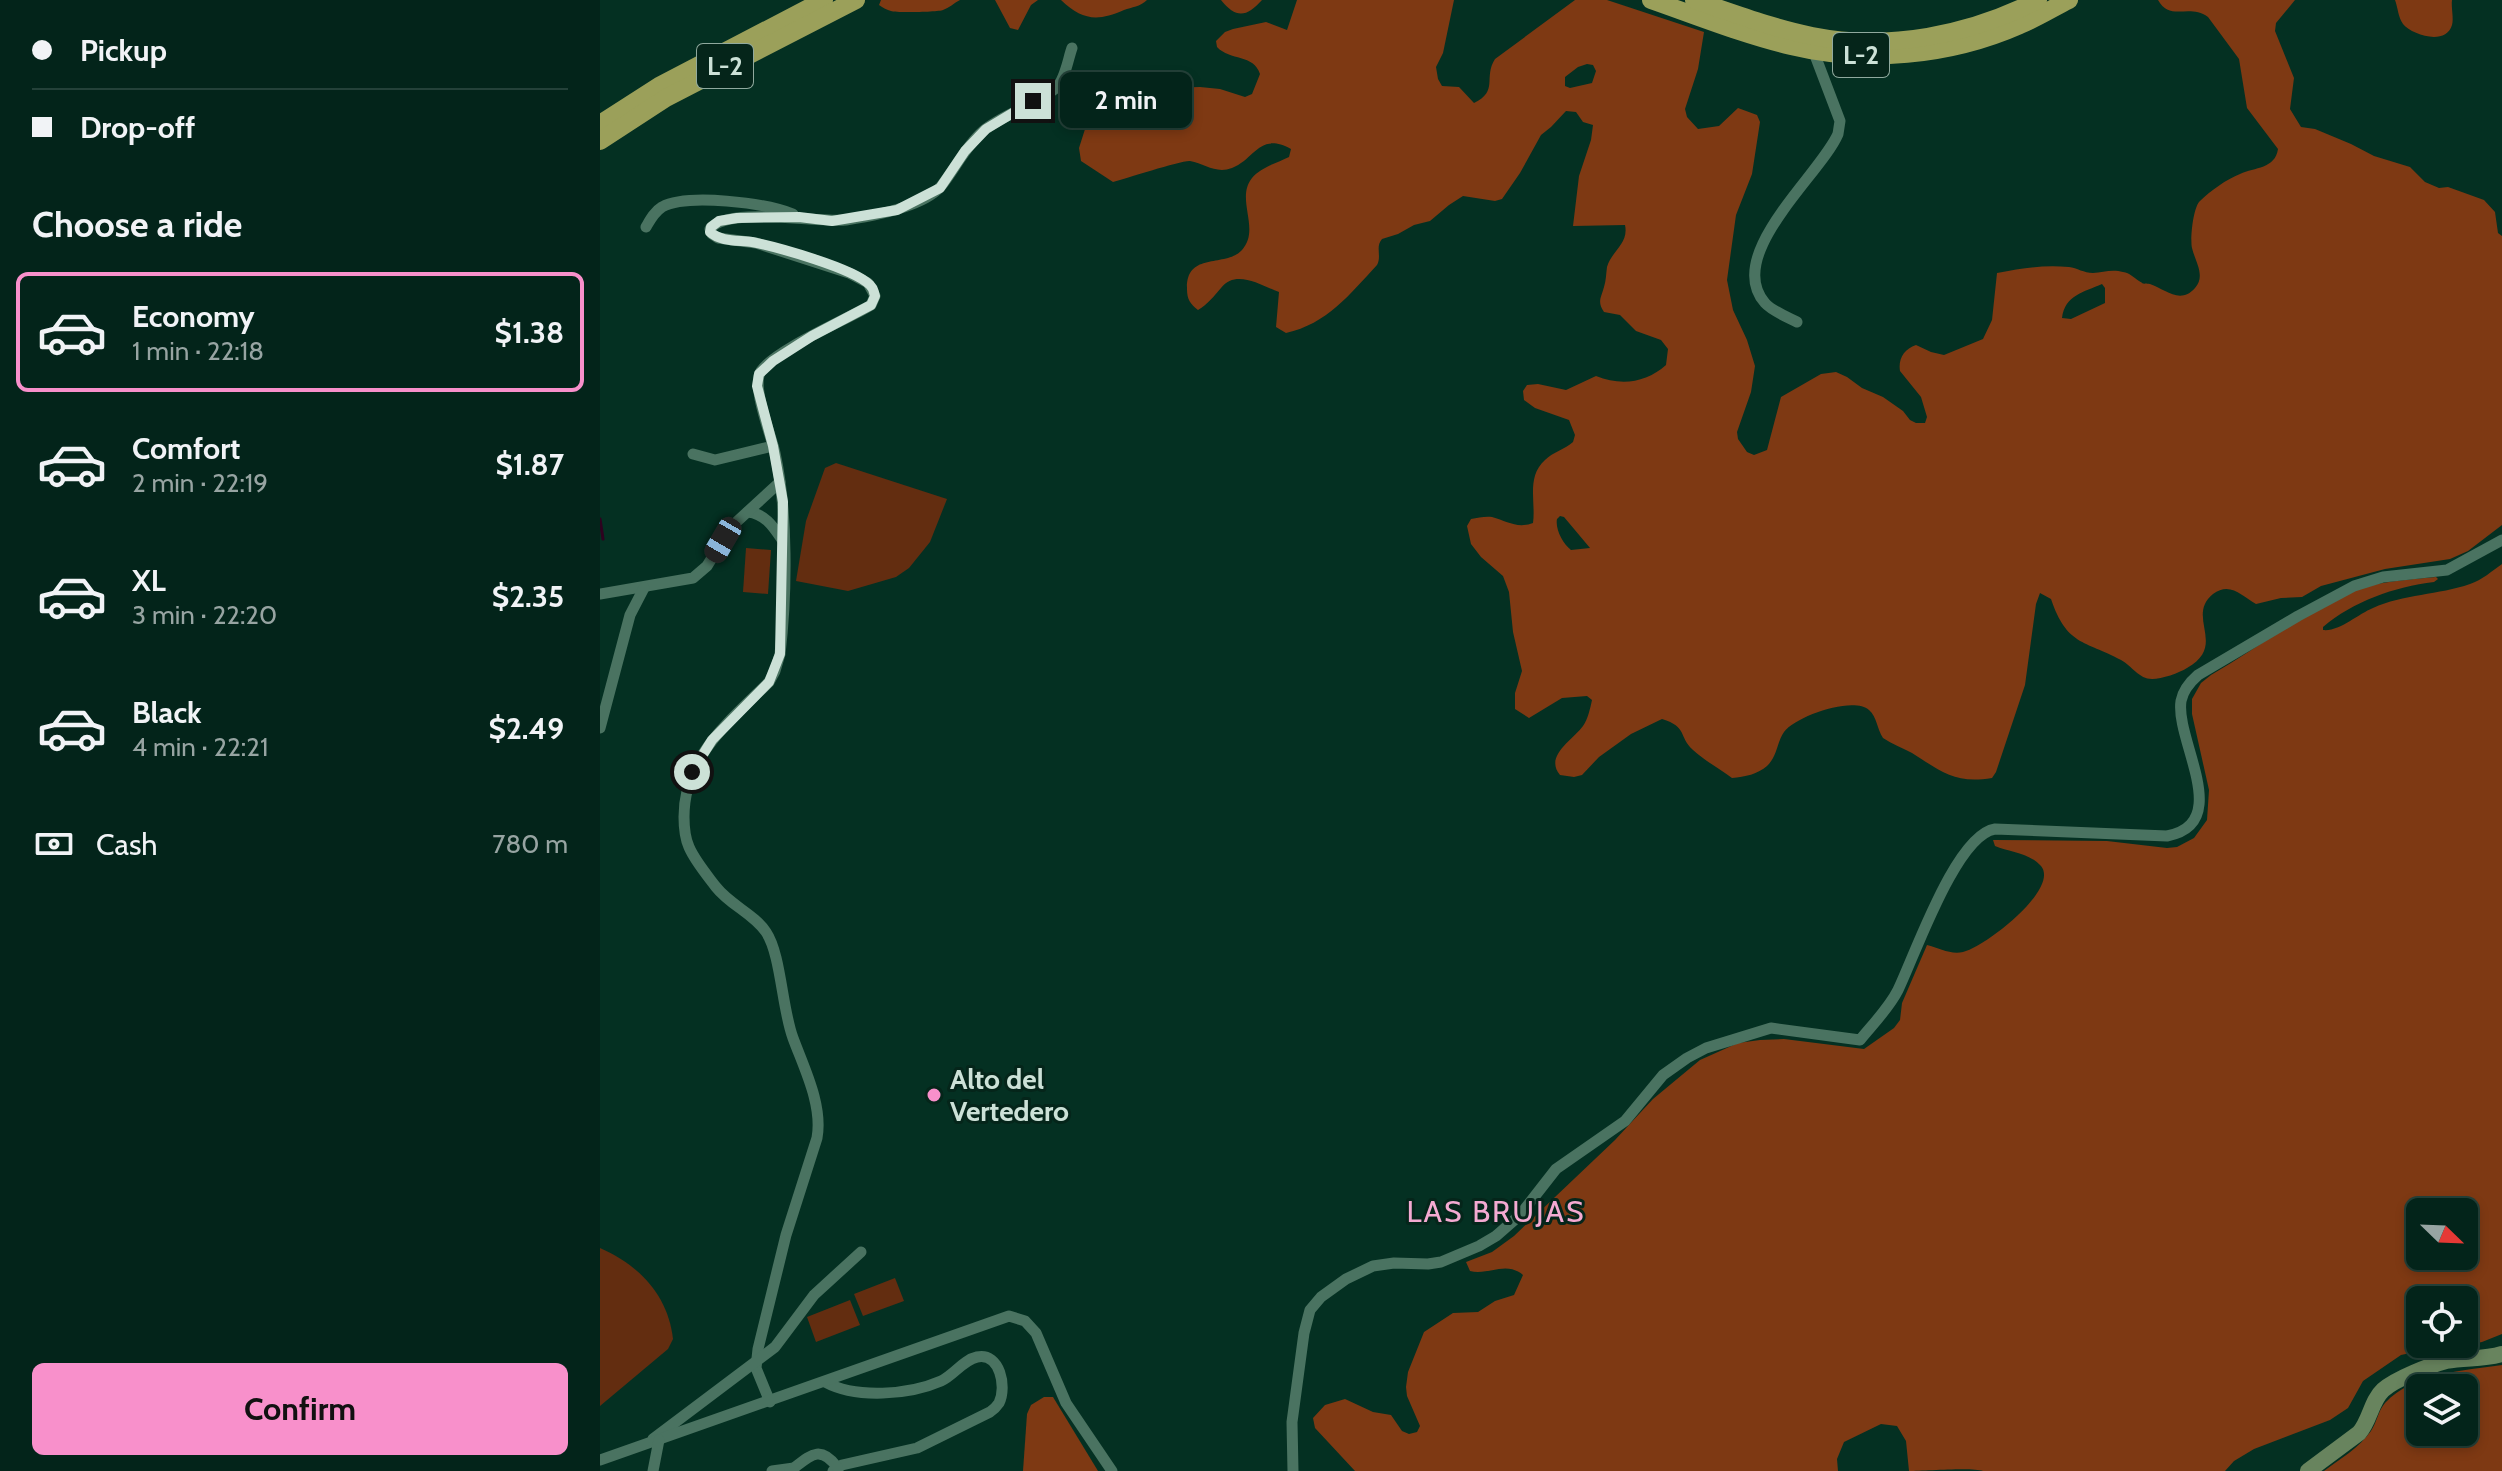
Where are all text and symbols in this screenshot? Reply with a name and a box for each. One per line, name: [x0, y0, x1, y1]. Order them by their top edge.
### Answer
text: Pickup: [80, 32, 167, 69]
road number: L-2: [1833, 33, 1889, 77]
road number: L-2: [697, 44, 753, 88]
callout: 2 min: [1061, 73, 1193, 129]
route end: [1015, 83, 1051, 119]
text: 2 min: [1095, 84, 1157, 116]
text: Drop-off: [80, 109, 195, 146]
text: Choose a ride: [32, 202, 242, 246]
icon: car: [36, 296, 108, 368]
text: Economy: [132, 298, 255, 335]
text: $1.38: [495, 314, 564, 351]
text: 1 min · 22:18: [132, 335, 264, 367]
icon: car: [36, 428, 108, 500]
text: Comfort: [132, 430, 240, 467]
text: $1.87: [495, 446, 564, 483]
text: 2 min · 22:19: [132, 467, 268, 499]
car: [701, 513, 745, 567]
icon: car: [36, 560, 108, 632]
text: XL: [132, 562, 166, 599]
text: $2.35: [492, 578, 564, 615]
text: 3 min · 22:20: [132, 599, 277, 631]
icon: car: [36, 692, 108, 764]
text: Black: [132, 694, 202, 731]
text: $2.49: [489, 710, 564, 747]
text: 4 min · 22:21: [132, 731, 268, 763]
route start: [674, 754, 710, 790]
icon: cash: [32, 822, 76, 866]
text: Cash: [96, 826, 158, 863]
text: 780 m: [492, 828, 568, 860]
place label: Alto del Vertedero: [950, 1062, 1069, 1128]
marker: Alto del Vertedero: [925, 1086, 943, 1104]
district label: LAS BRUJAS: [1406, 1193, 1586, 1230]
north arrow: [2406, 1198, 2478, 1270]
map controls: [2406, 1198, 2478, 1446]
button: locate: [2406, 1286, 2478, 1358]
button: Confirm: [32, 1363, 568, 1455]
button: layers: [2406, 1374, 2478, 1446]

